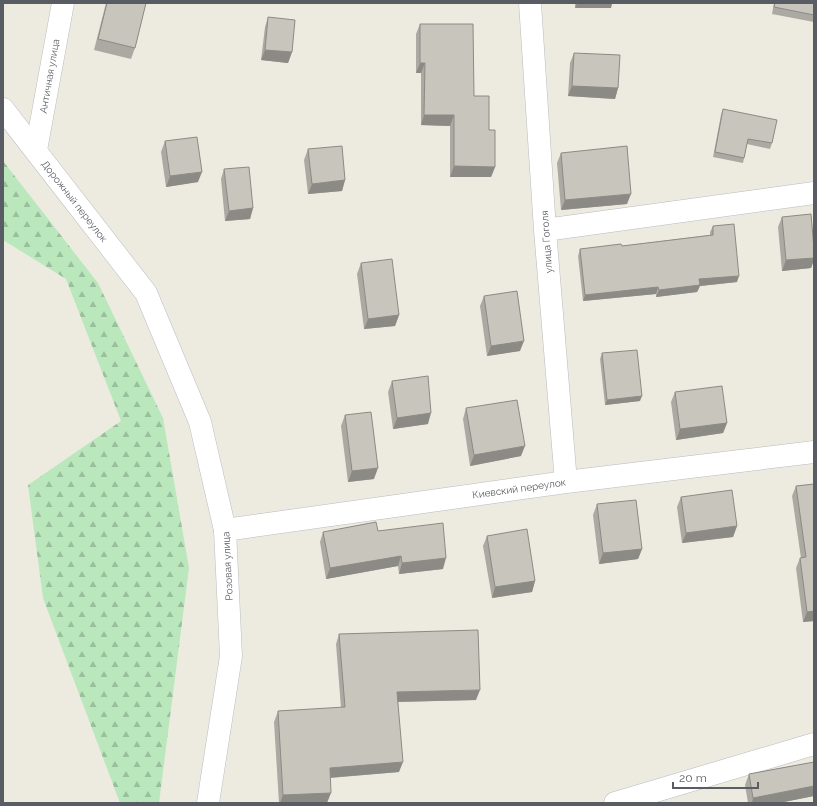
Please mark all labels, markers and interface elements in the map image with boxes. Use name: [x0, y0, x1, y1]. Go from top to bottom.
street label: Античная улица: [38, 38, 61, 114]
street label: Дорожный переулок: [39, 158, 110, 244]
street label: улица Гоголя: [539, 210, 554, 274]
street label: Киевский переулок: [472, 476, 567, 501]
street label: Розовая улица: [220, 531, 235, 601]
scale bar: [673, 764, 758, 790]
text: 20 m: [679, 771, 707, 785]

